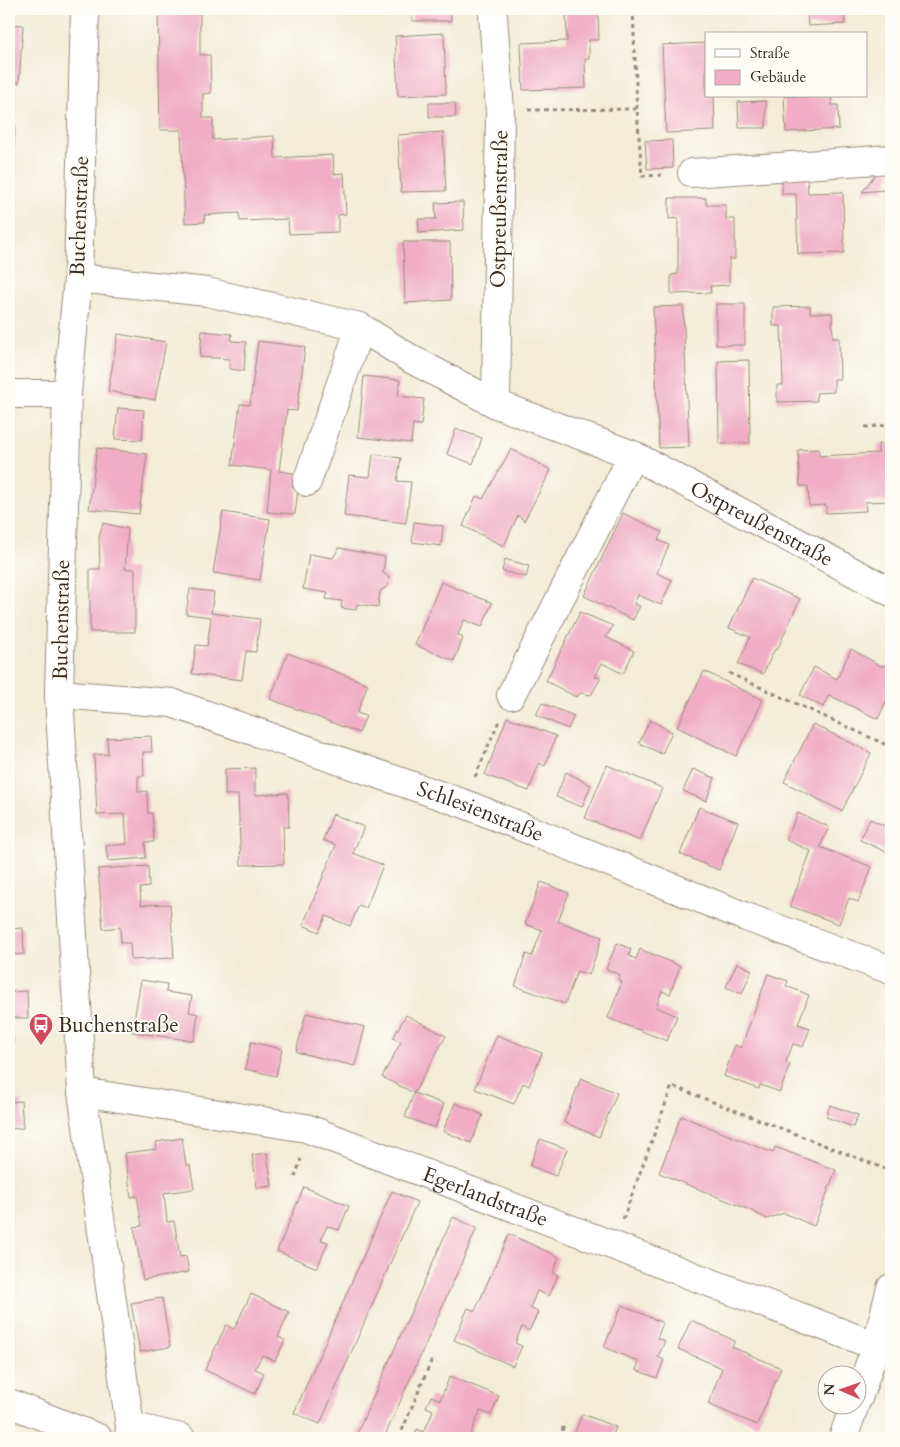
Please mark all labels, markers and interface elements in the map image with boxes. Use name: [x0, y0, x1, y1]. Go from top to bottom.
legend: [705, 32, 868, 98]
text: Straße: [750, 43, 790, 63]
text: Gebäude: [750, 67, 807, 87]
street label: Ostpreußenstraße: [484, 130, 515, 288]
street label: Buchenstraße: [63, 155, 96, 277]
street label: Ostpreußenstraße: [685, 474, 838, 574]
street label: Buchenstraße: [46, 559, 77, 681]
street label: Schlesienstraße: [413, 774, 548, 849]
place label: Buchenstraße: [58, 1011, 179, 1040]
bus stop icon: Buchenstraße: [28, 1012, 54, 1046]
street label: Egerlandstraße: [418, 1160, 552, 1234]
north arrow: [818, 1364, 868, 1414]
text: N: [820, 1383, 839, 1396]

